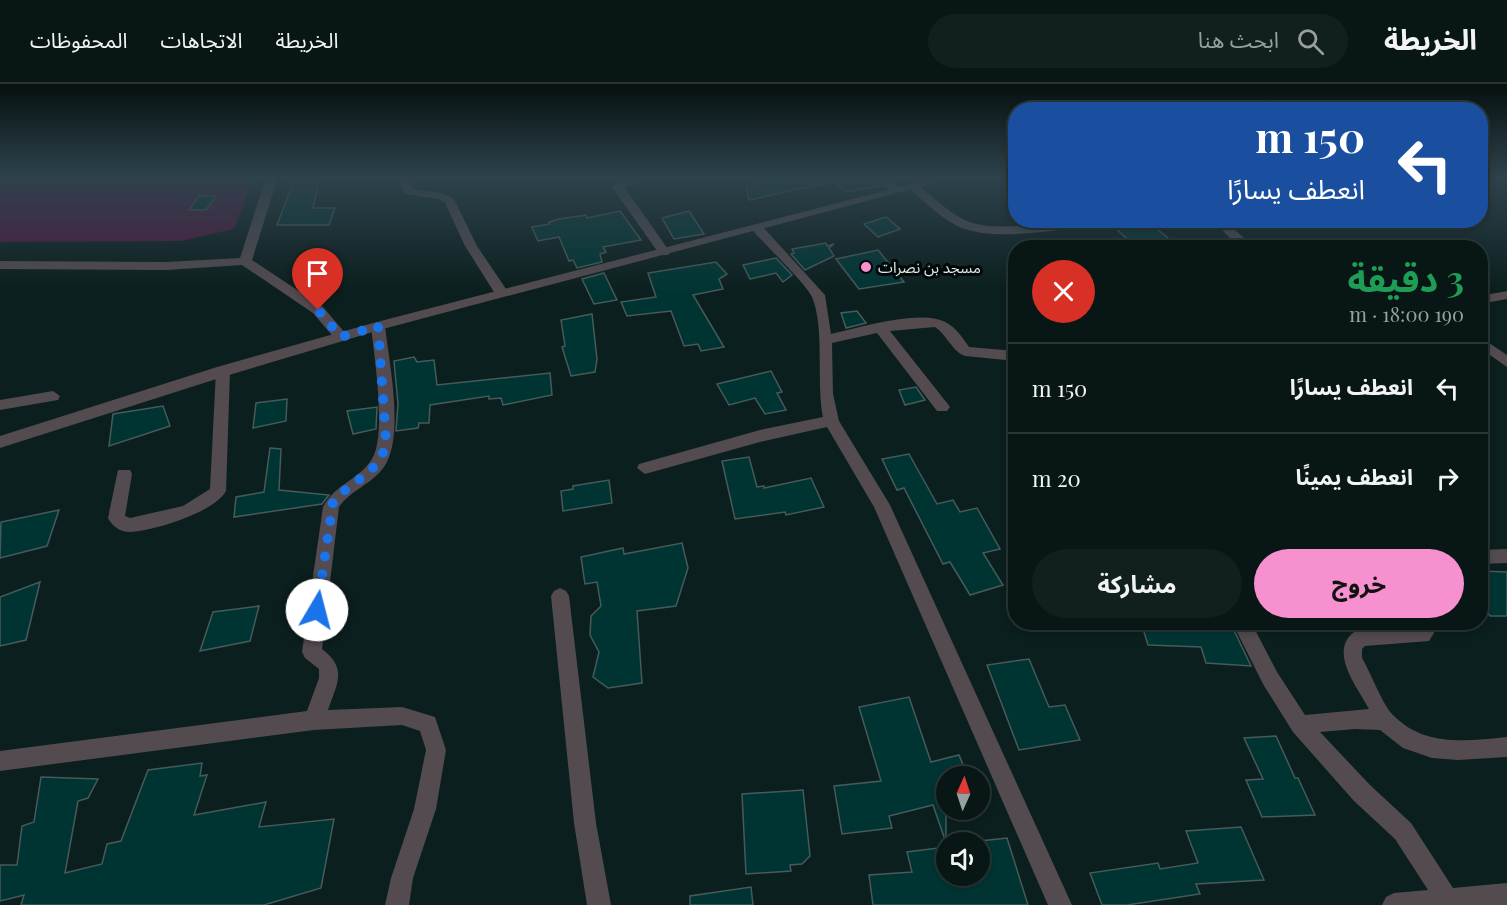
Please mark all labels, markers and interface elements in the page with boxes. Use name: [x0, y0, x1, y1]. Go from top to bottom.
search box: [928, 14, 1348, 68]
text: الخريطة: [1384, 20, 1477, 57]
text: ابحث هنا: [1198, 24, 1279, 54]
text: المحفوظات: [30, 25, 127, 53]
text: الاتجاهات: [160, 25, 242, 53]
text: الخريطة: [275, 25, 338, 53]
icon: search: [1294, 25, 1327, 58]
text: 150 m: [1255, 108, 1365, 164]
icon: left: [1386, 126, 1464, 204]
text: انعطف يسارًا: [1227, 170, 1365, 206]
pin: [292, 248, 343, 310]
text: 3 دقيقة: [1347, 253, 1464, 301]
icon: arrive: [301, 257, 334, 290]
place label: مسجد بن نصرات: [878, 257, 981, 277]
marker: مسجد بن نصرات: [859, 260, 873, 274]
button: close: [1032, 260, 1095, 323]
text: 190 m · 18:00: [1349, 300, 1464, 327]
text: انعطف يسارًا: [1290, 371, 1413, 401]
icon: left: [1431, 372, 1464, 405]
text: 150 m: [1032, 373, 1087, 403]
text: انعطف يمينًا: [1295, 461, 1413, 491]
icon: right: [1431, 462, 1464, 495]
text: 20 m: [1032, 463, 1081, 493]
button: مشاركة: [1032, 549, 1242, 618]
button: خروج: [1254, 549, 1464, 618]
position arrow: [285, 578, 349, 642]
north arrow: [936, 766, 990, 820]
map controls: [936, 766, 990, 886]
button: sound: [936, 832, 990, 886]

